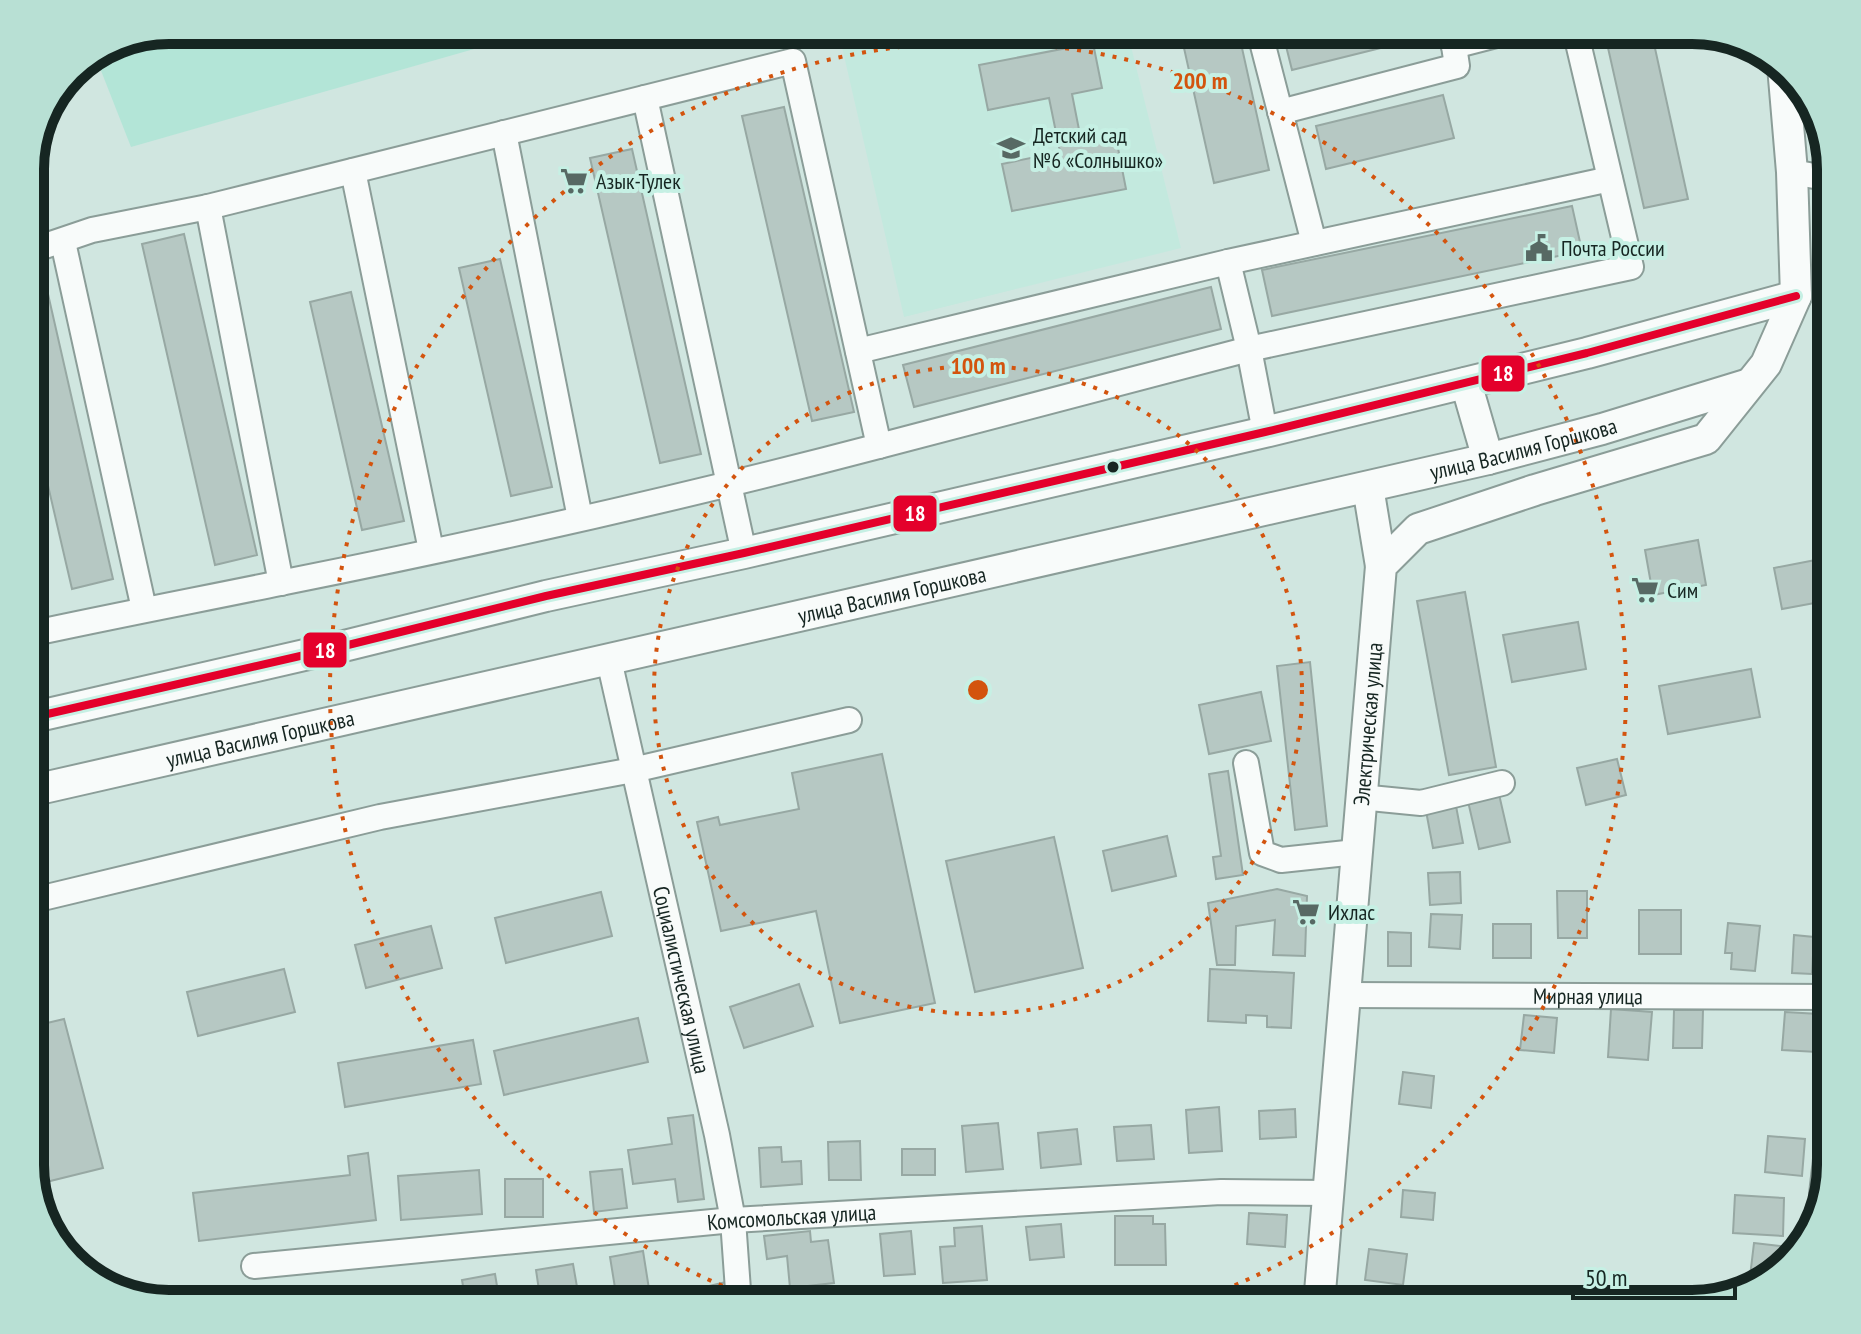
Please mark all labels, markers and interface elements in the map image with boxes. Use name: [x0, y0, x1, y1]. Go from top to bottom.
text: 200 m: [1172, 65, 1228, 96]
place label: Детский сад №6 «Солнышко»: [1033, 121, 1163, 174]
school or university icon: Детский сад №6 «Солнышко»: [996, 133, 1026, 163]
supermarket icon: Азык-Тулек: [559, 166, 589, 196]
place label: Азык-Тулек: [596, 167, 681, 195]
public building icon: Почта России: [1524, 233, 1554, 263]
place label: Почта России: [1561, 234, 1665, 262]
text: 100 m: [950, 350, 1006, 381]
line badge: 18: [1480, 354, 1526, 393]
text: 18: [1492, 359, 1514, 387]
street label: улица Василия Горшкова: [1427, 411, 1620, 486]
unlabelled marker: [1105, 459, 1121, 475]
line badge: 18: [892, 494, 938, 533]
text: 18: [904, 499, 926, 527]
street label: улица Василия Горшкова: [795, 560, 989, 630]
supermarket icon: Сим: [1630, 575, 1660, 605]
place label: Сим: [1667, 576, 1698, 604]
line badge: 18: [302, 631, 348, 669]
text: 18: [314, 636, 336, 664]
street label: Электрическая улица: [1347, 641, 1389, 807]
centre of rings: [964, 676, 992, 704]
street label: улица Василия Горшкова: [163, 704, 357, 774]
street label: Социалистическая улица: [647, 883, 717, 1076]
supermarket icon: Ихлас: [1291, 897, 1321, 927]
place label: Ихлас: [1328, 898, 1375, 926]
street label: Мирная улица: [1533, 982, 1643, 1010]
street label: Комсомольская улица: [706, 1198, 877, 1236]
scale bar: [1573, 1250, 1735, 1300]
text: 50 m: [1585, 1262, 1627, 1293]

